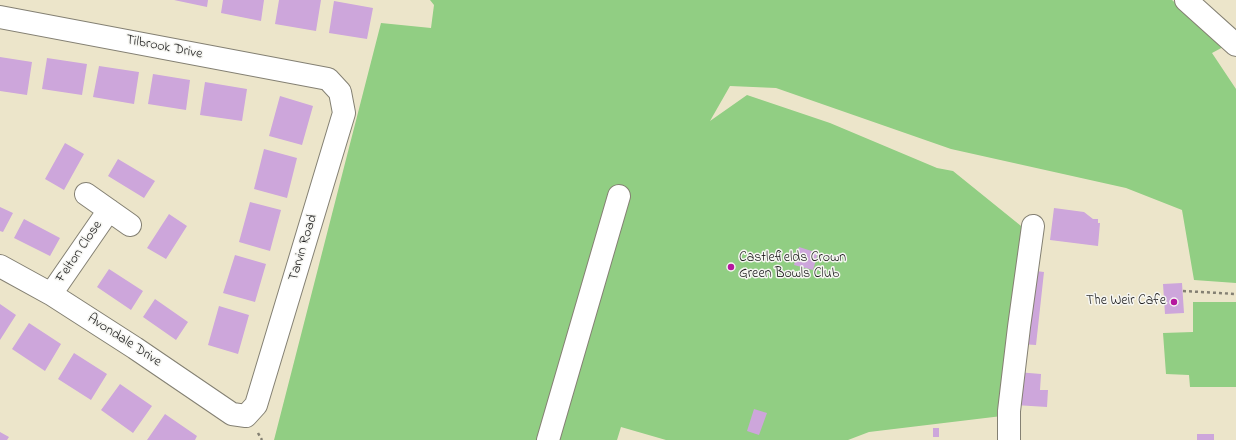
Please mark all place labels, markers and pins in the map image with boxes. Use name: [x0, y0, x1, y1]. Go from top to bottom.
place label: Castlefields Crown Green Bowls Club: [739, 251, 846, 284]
marker: Castlefields Crown Green Bowls Club: [726, 262, 736, 272]
place label: The Weir Cafe: [1086, 294, 1166, 310]
marker: The Weir Cafe: [1169, 297, 1179, 307]

